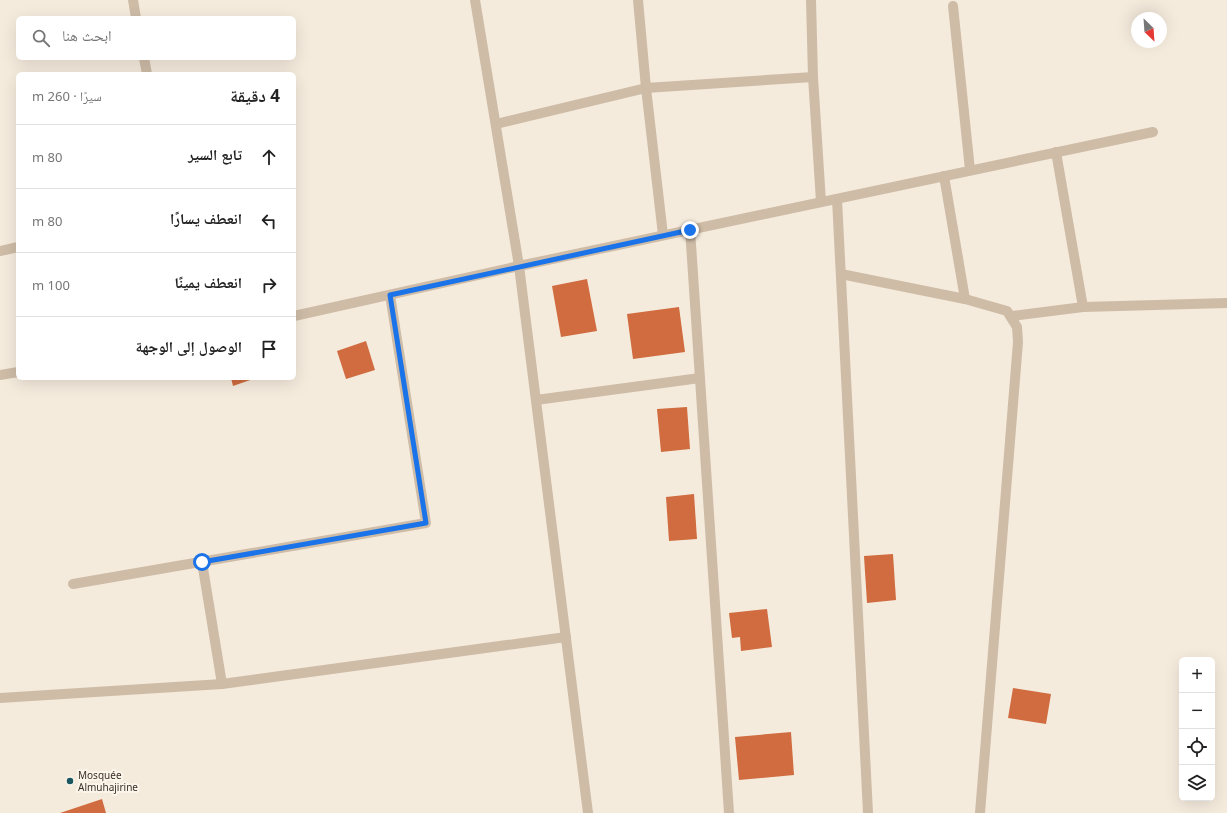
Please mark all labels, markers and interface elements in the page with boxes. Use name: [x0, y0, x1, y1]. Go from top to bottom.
north arrow: [1131, 12, 1167, 48]
search box: [16, 16, 296, 60]
text: ابحث هنا: [62, 25, 112, 45]
icon: search: [30, 27, 52, 49]
text: 4 دقيقة: [230, 84, 280, 107]
text: سيرًا · 260 m: [32, 87, 102, 105]
text: تابع السير: [188, 144, 242, 164]
icon: ahead: [258, 146, 280, 168]
text: 80 m: [32, 148, 62, 166]
text: انعطف يسارًا: [170, 208, 242, 228]
icon: left: [258, 210, 280, 232]
text: 80 m: [32, 212, 62, 230]
route end: [681, 221, 699, 239]
text: انعطف يمينًا: [174, 272, 242, 292]
icon: right: [258, 274, 280, 296]
text: 100 m: [32, 276, 70, 294]
text: الوصول إلى الوجهة: [136, 336, 242, 356]
icon: arrive: [258, 338, 280, 360]
route start: [193, 553, 211, 571]
map controls: [1179, 657, 1215, 801]
button: +: [1179, 657, 1215, 693]
button: −: [1179, 693, 1215, 729]
button: locate: [1179, 729, 1215, 765]
button: layers: [1179, 765, 1215, 801]
place label: Mosquée Almuhajirine: [78, 768, 138, 794]
marker: Mosquée Almuhajirine: [65, 776, 75, 786]

